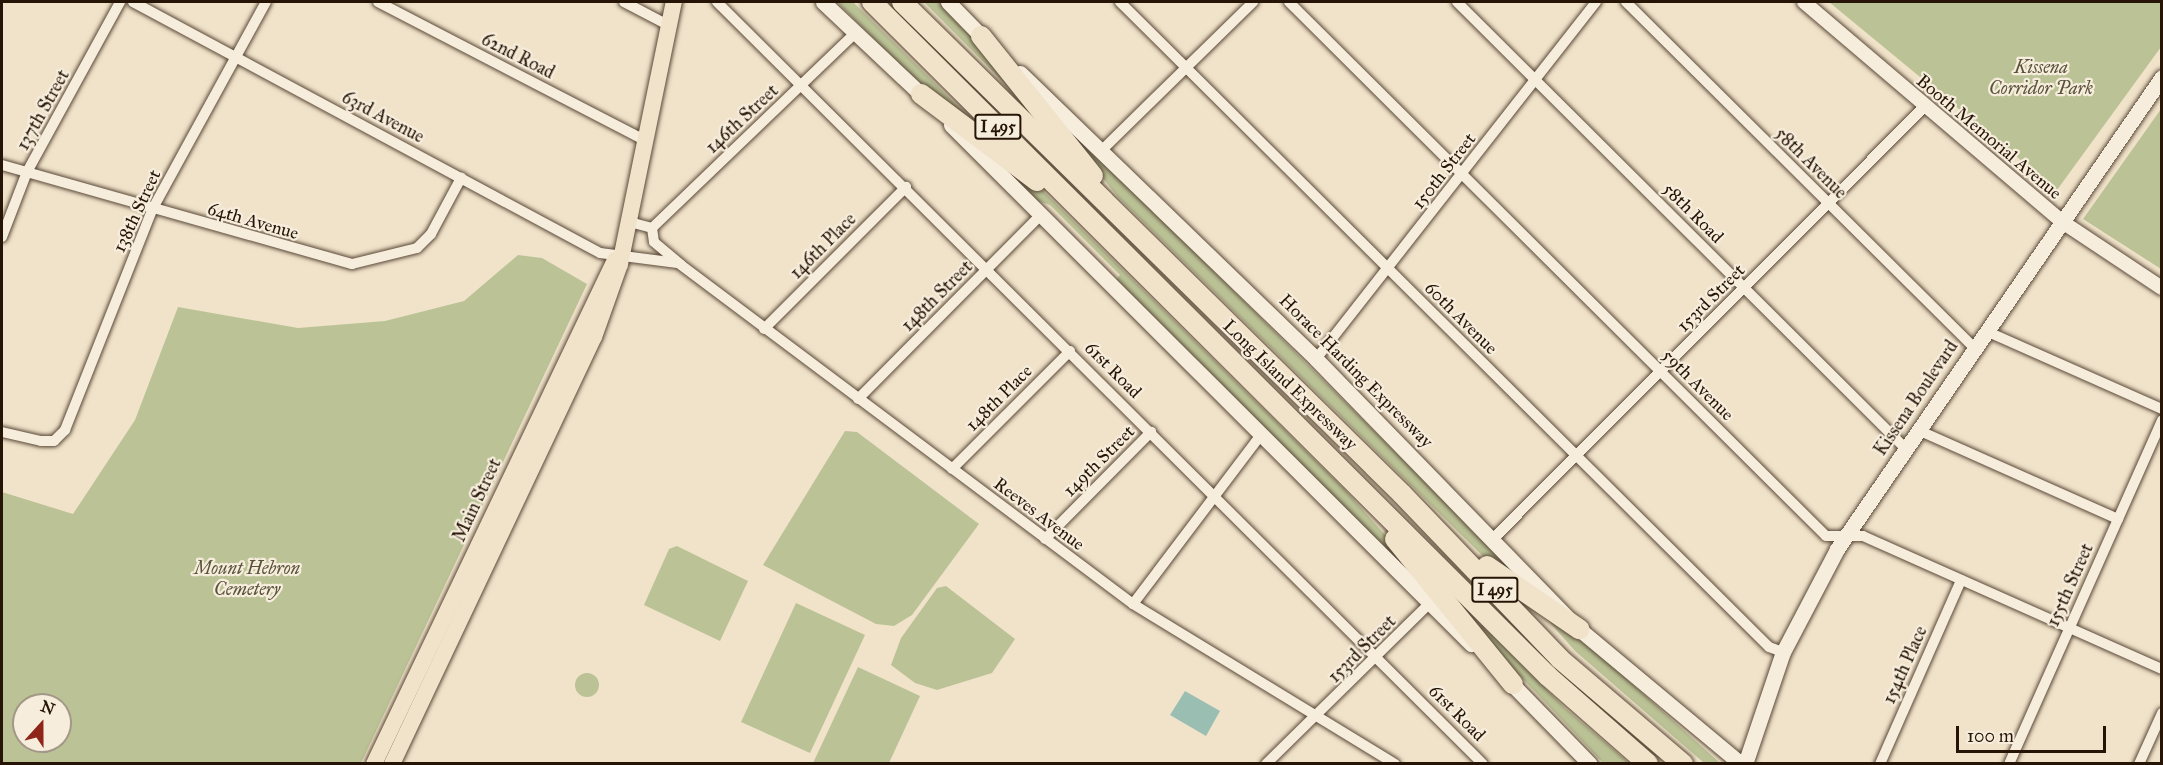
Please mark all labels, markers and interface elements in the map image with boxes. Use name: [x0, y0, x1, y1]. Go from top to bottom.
street label: 62nd Road: [478, 28, 558, 84]
park label: Kissena Corridor Park: [1989, 57, 2093, 100]
street label: 137th Street: [12, 66, 74, 154]
street label: Booth Memorial Avenue: [1912, 70, 2066, 204]
street label: 146th Street: [701, 80, 783, 158]
street label: 63rd Avenue: [338, 86, 428, 148]
road number: I 495: [974, 114, 1022, 140]
street label: 58th Avenue: [1771, 123, 1851, 203]
street label: 150th Street: [1408, 129, 1480, 213]
street label: 138th Street: [108, 166, 166, 256]
street label: 58th Road: [1658, 178, 1728, 248]
street label: 64th Avenue: [205, 198, 301, 244]
street label: 146th Place: [785, 208, 861, 284]
street label: 148th Street: [897, 256, 977, 336]
street label: 153rd Street: [1673, 260, 1749, 336]
street label: 60th Avenue: [1420, 277, 1502, 359]
street label: Horace Harding Expressway: [1275, 290, 1437, 452]
street label: Long Island Expressway: [1218, 315, 1362, 455]
street label: Kissena Boulevard: [1869, 336, 1963, 460]
street label: 61st Road: [1080, 337, 1146, 403]
street label: 59th Avenue: [1658, 345, 1738, 425]
street label: 148th Place: [961, 360, 1037, 436]
street label: 149th Street: [1059, 421, 1139, 501]
street label: Main Street: [448, 455, 506, 545]
street label: Reeves Avenue: [989, 473, 1089, 555]
street label: 155th Street: [2042, 540, 2098, 630]
park label: Mount Hebron Cemetery: [194, 558, 300, 600]
road number: I 495: [1471, 577, 1519, 603]
street label: 153rd Street: [1324, 611, 1400, 687]
street label: 154th Place: [1878, 623, 1932, 707]
street label: 61st Road: [1424, 680, 1490, 746]
north arrow: [12, 693, 72, 753]
text: N: [38, 696, 58, 719]
scale bar: [1959, 714, 2109, 752]
text: 100 m: [1967, 725, 2014, 747]

